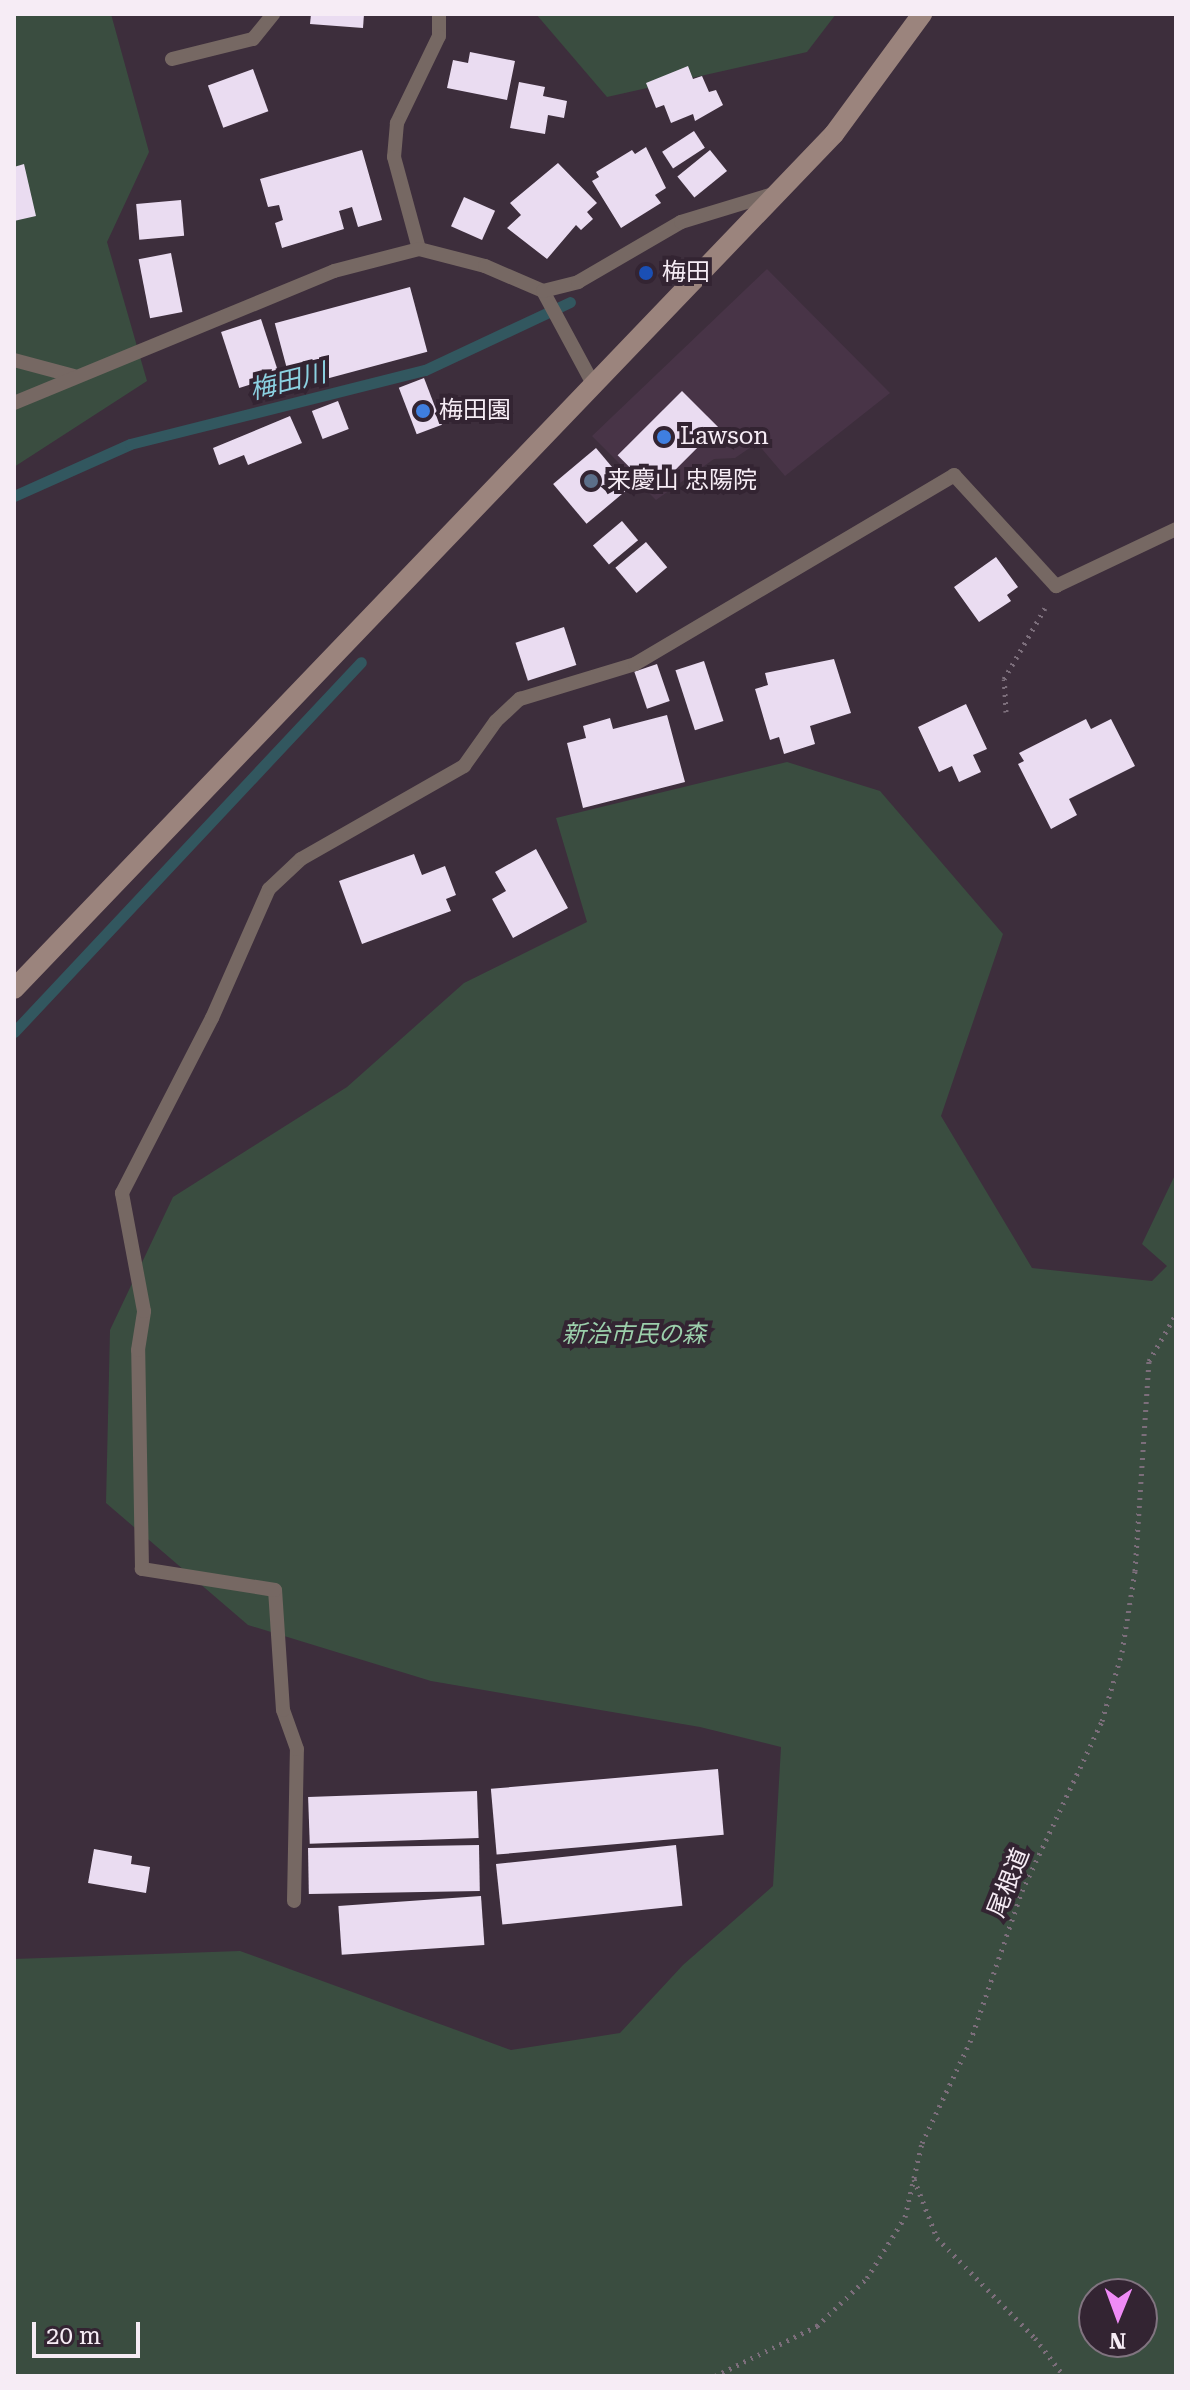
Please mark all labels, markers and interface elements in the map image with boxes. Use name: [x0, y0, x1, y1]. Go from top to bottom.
place label: 梅田: [662, 259, 710, 287]
marker: 梅田: [637, 264, 655, 282]
water label: 梅田川: [246, 357, 330, 407]
place label: 梅田園: [439, 397, 511, 425]
marker: 梅田園: [414, 402, 432, 420]
place label: Lawson: [680, 423, 769, 451]
marker: Lawson: [655, 428, 673, 446]
place label: 来慶山 忠陽院: [607, 467, 757, 495]
marker: 来慶山 忠陽院: [582, 472, 600, 490]
park label: 新治市民の森: [562, 1321, 706, 1349]
street label: 尾根道: [982, 1844, 1036, 1922]
north arrow: [1078, 2278, 1158, 2358]
scale bar: [36, 2306, 144, 2356]
text: 20 m: [46, 2322, 101, 2350]
text: N: [1109, 2328, 1126, 2353]

